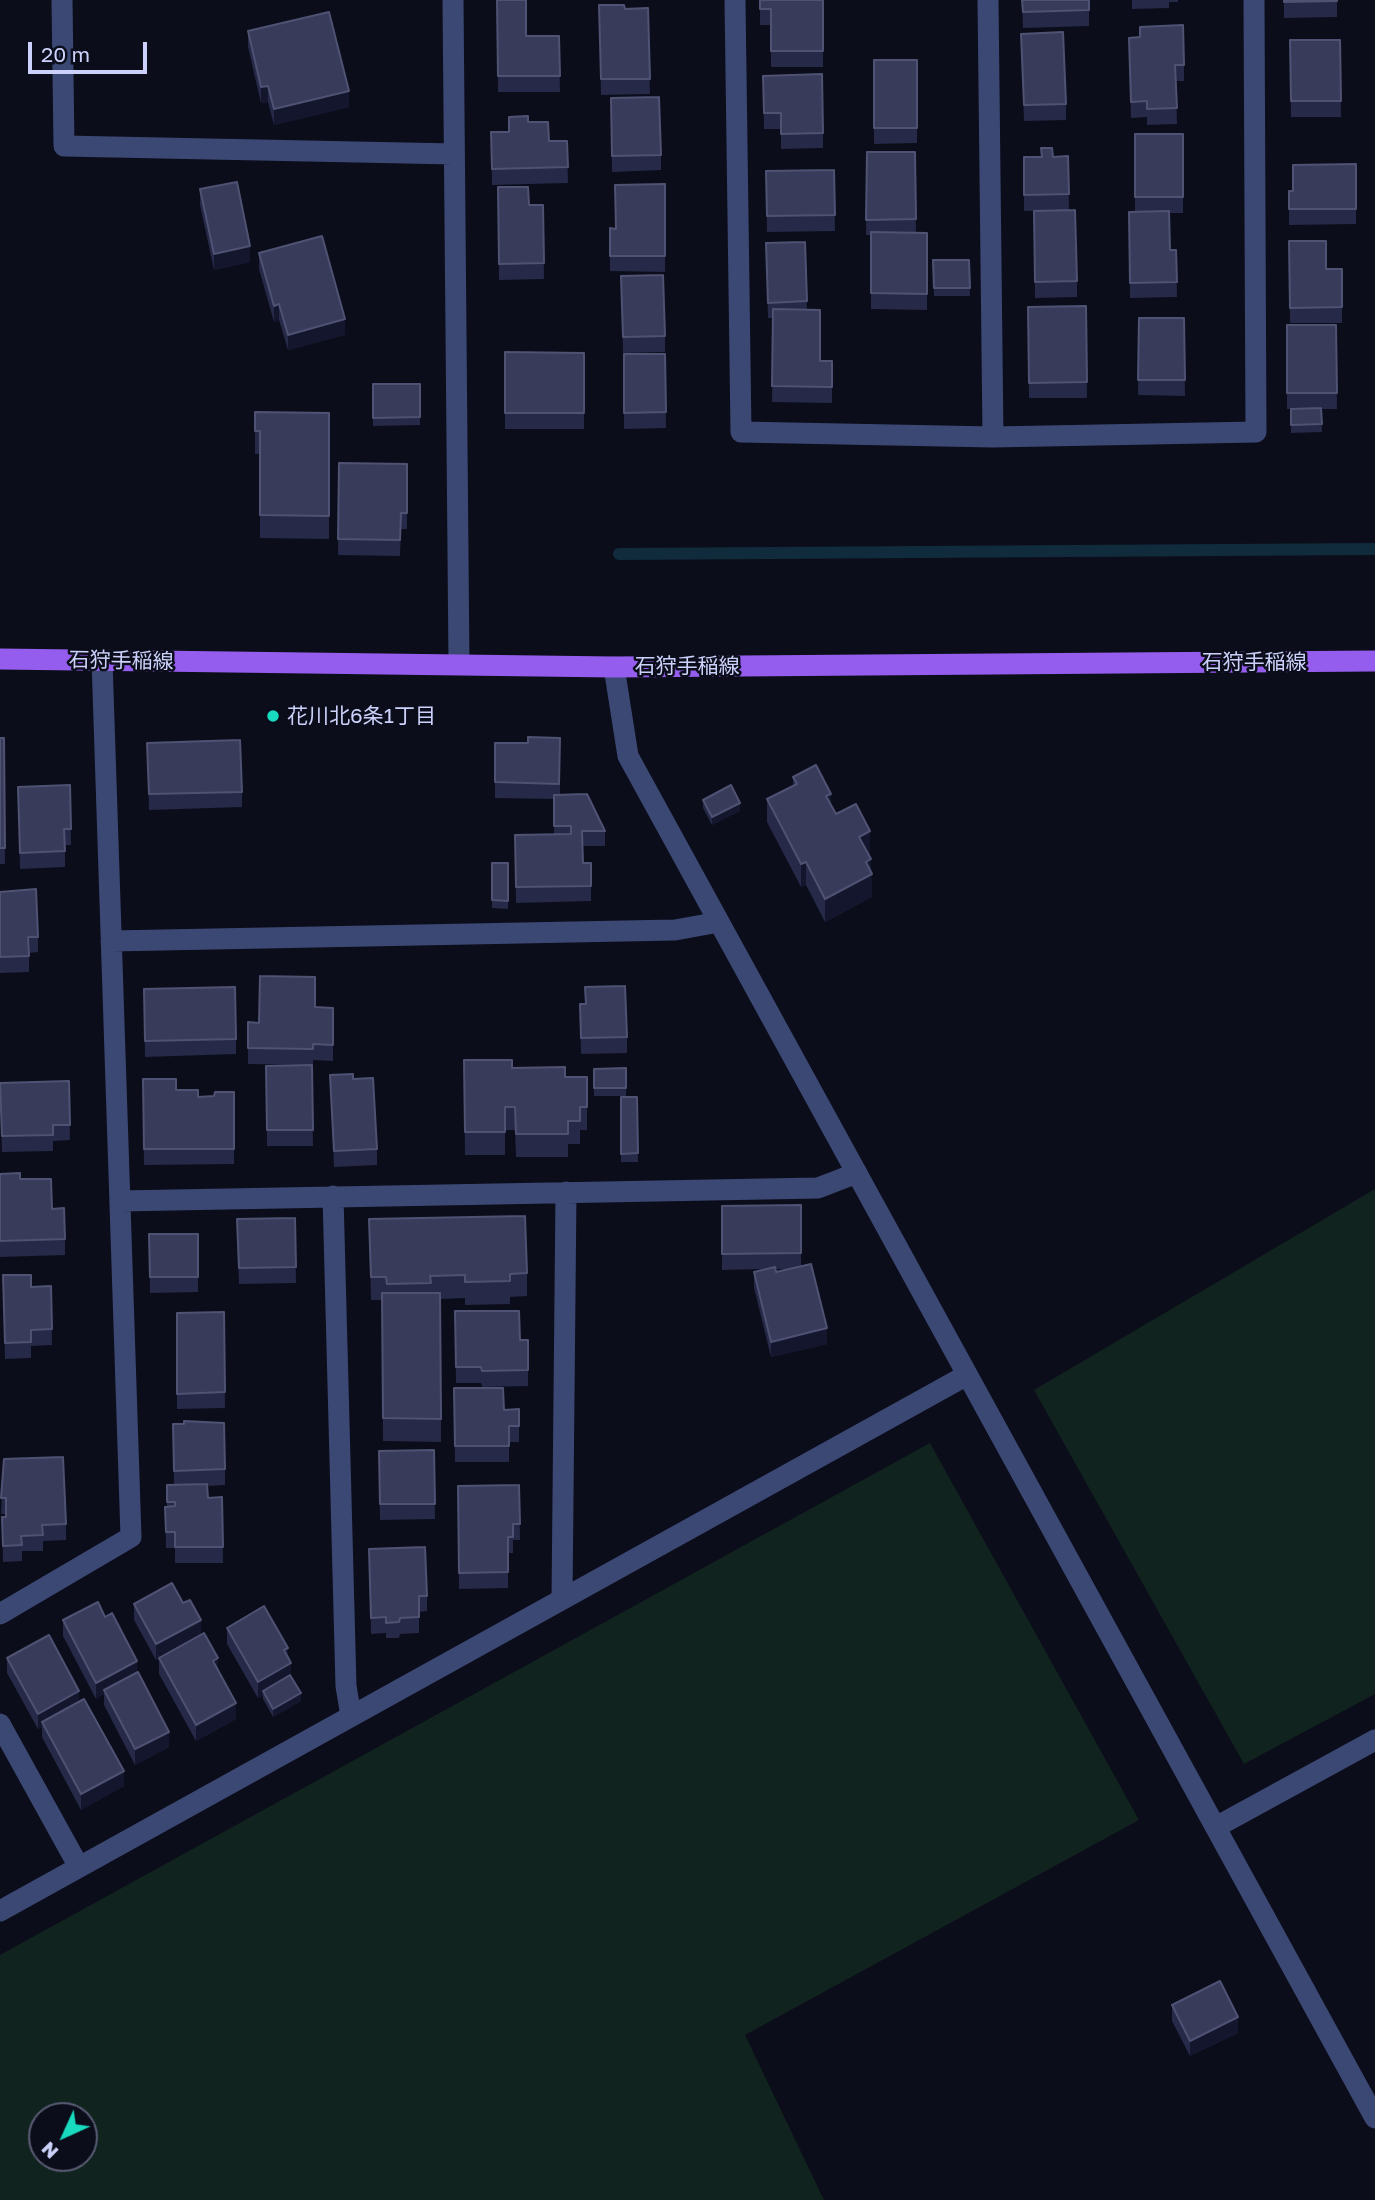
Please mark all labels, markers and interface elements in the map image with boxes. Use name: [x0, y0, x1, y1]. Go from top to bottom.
scale bar: [32, 28, 150, 72]
text: 20 m: [41, 41, 90, 67]
street label: 石狩手稲線: [68, 647, 174, 675]
street label: 石狩手稲線: [1202, 649, 1306, 675]
street label: 石狩手稲線: [635, 653, 739, 679]
place label: 花川北6条1丁目: [287, 703, 436, 729]
marker: 花川北6条1丁目: [265, 708, 281, 724]
north arrow: [28, 2102, 98, 2172]
text: N: [36, 2138, 62, 2164]

